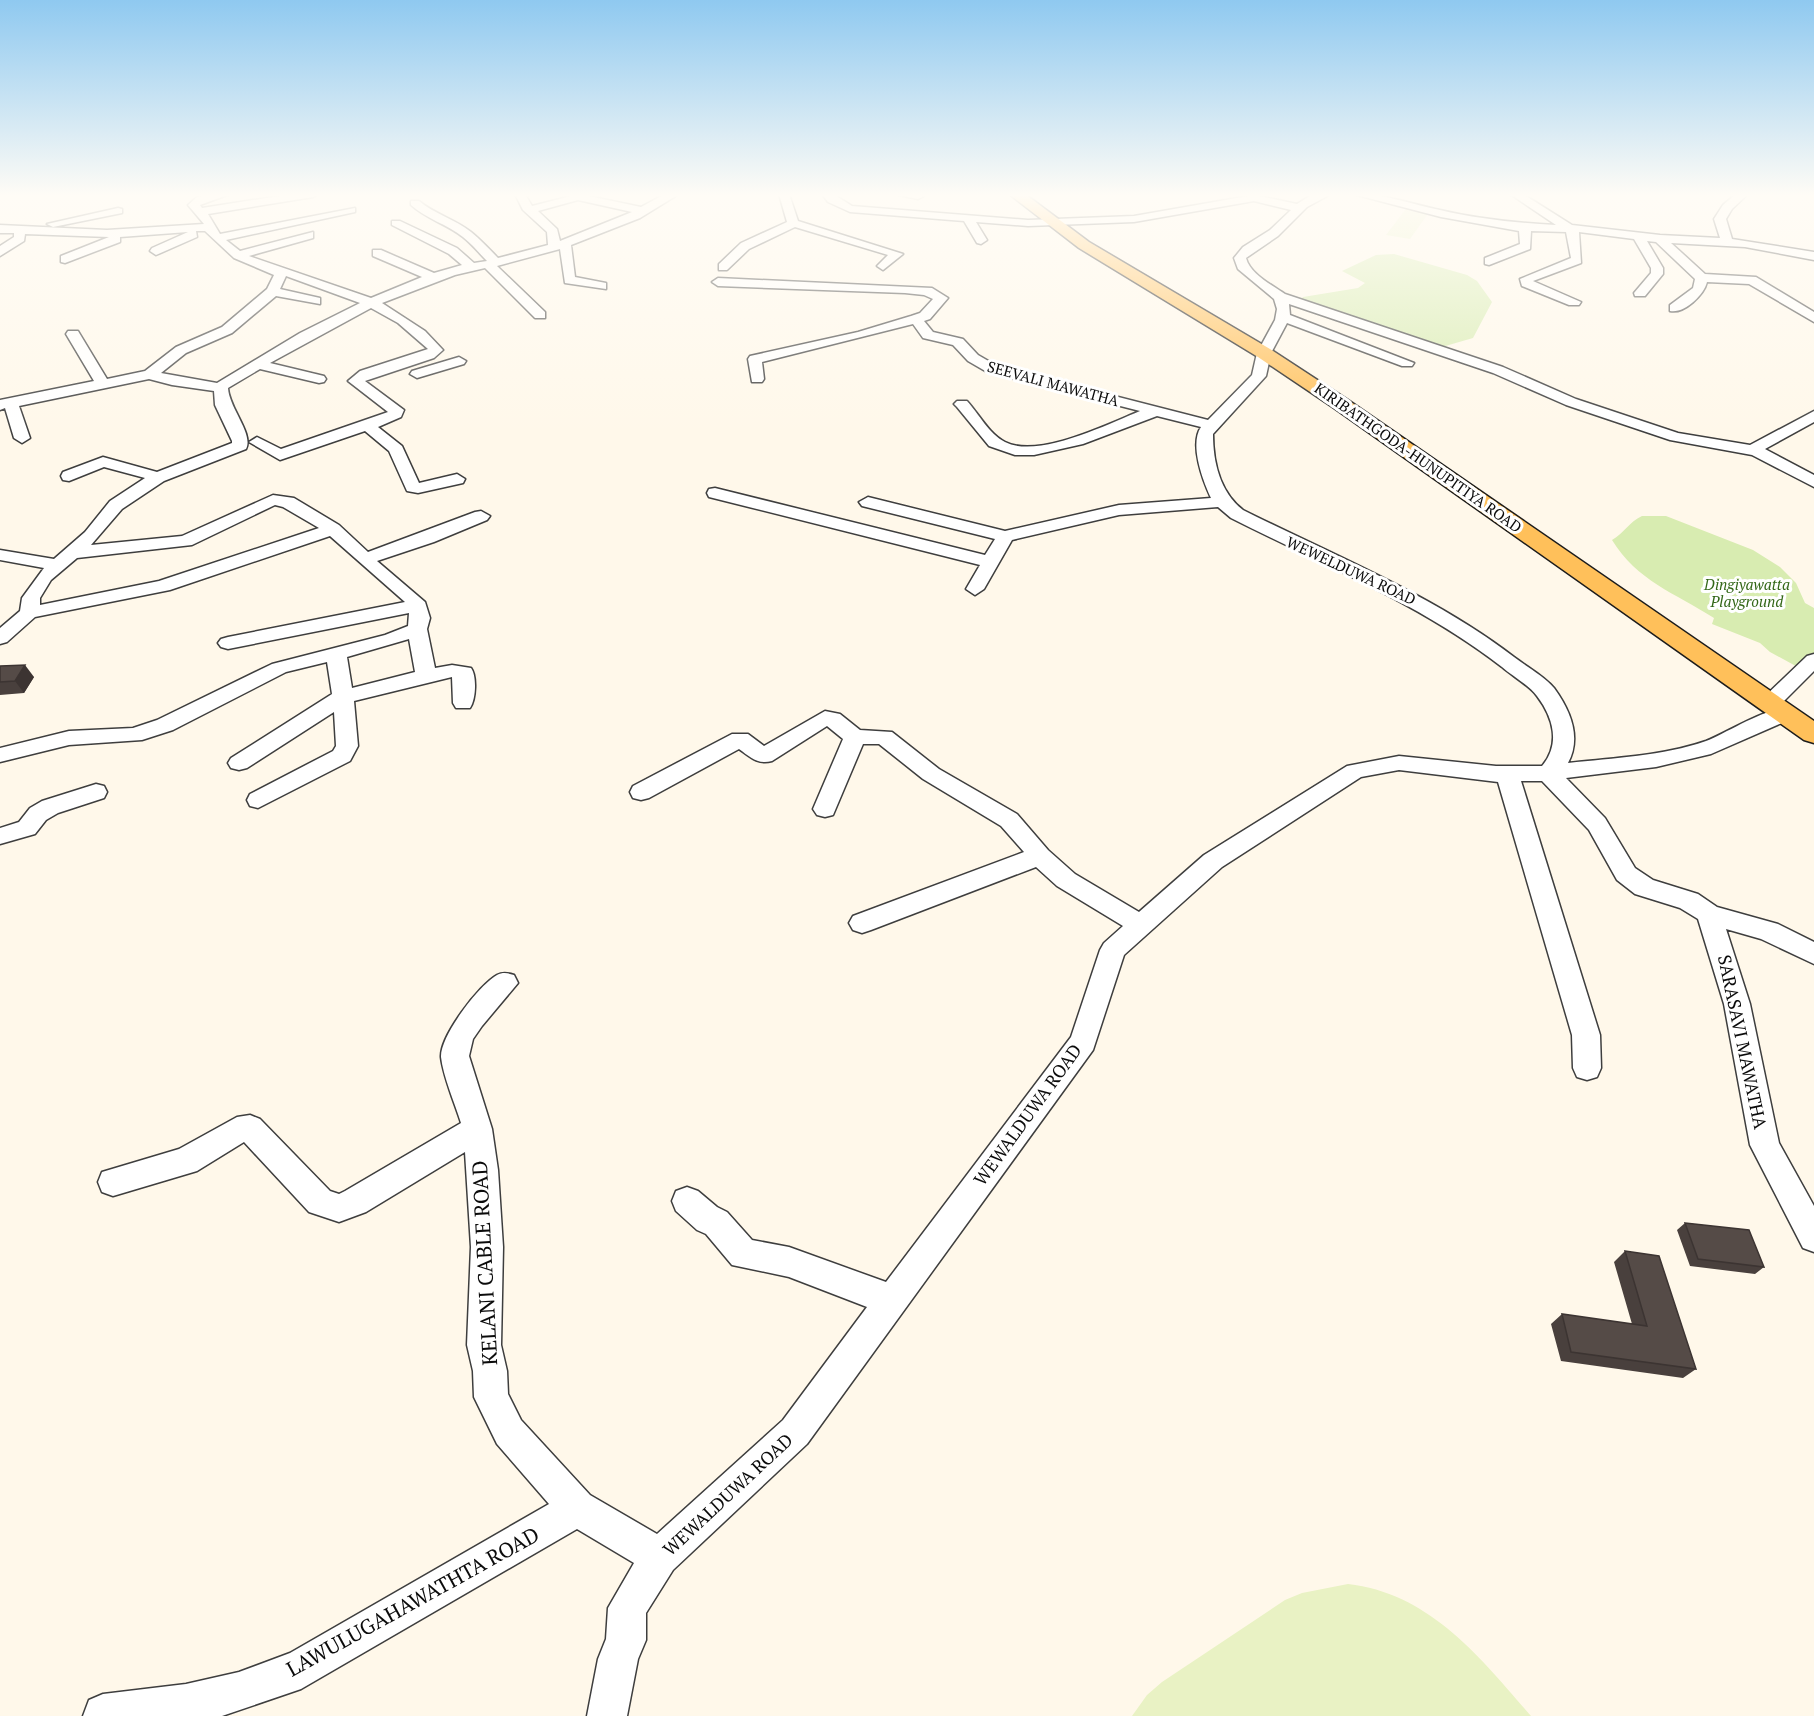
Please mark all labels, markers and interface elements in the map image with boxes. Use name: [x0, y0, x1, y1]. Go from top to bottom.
street label: SEEVALI MAWATHA: [985, 356, 1122, 410]
street label: KIRIBATHGODA-HUNUPITIYA ROAD: [1311, 378, 1526, 537]
street label: WEWELDUWA ROAD: [1283, 531, 1420, 609]
park label: Dingiyawatta Playground: [1703, 574, 1790, 611]
street label: SARASAVI MAWATHA: [1713, 952, 1773, 1132]
street label: WEWALDUWA ROAD: [968, 1039, 1087, 1190]
street label: KELANI CABLE ROAD: [465, 1160, 503, 1366]
street label: WEWALDUWA ROAD: [657, 1428, 797, 1561]
street label: LAWULUGAHAWATHTA ROAD: [281, 1520, 544, 1682]

